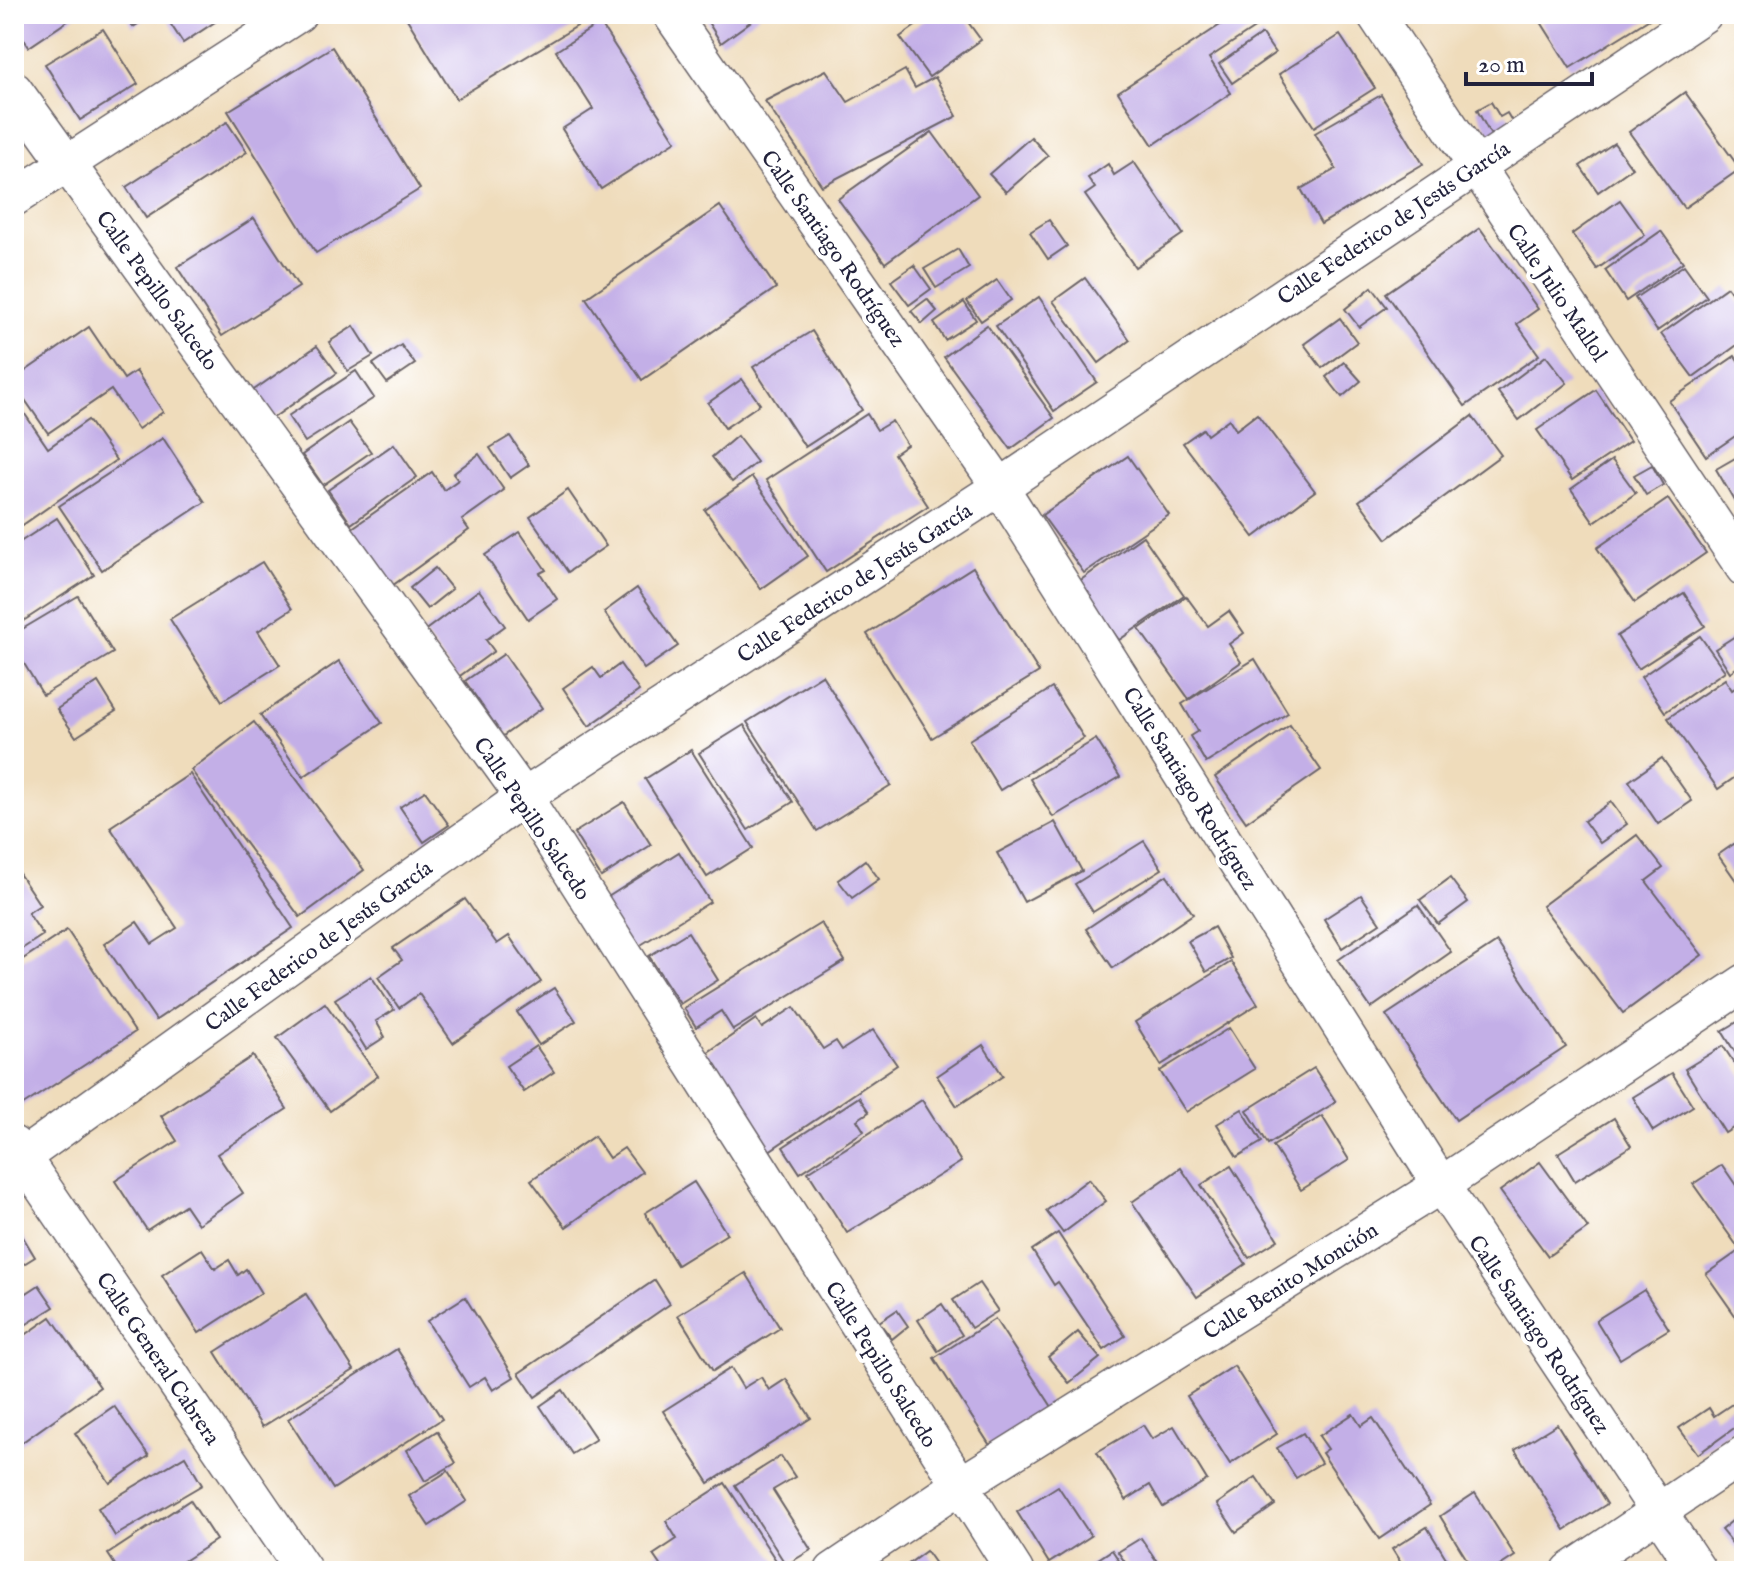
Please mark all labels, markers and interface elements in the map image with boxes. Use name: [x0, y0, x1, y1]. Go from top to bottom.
scale bar: [1466, 36, 1592, 86]
text: 20 m: [1478, 50, 1525, 81]
street label: Calle Federico de Jesús García: [1272, 135, 1516, 312]
street label: Calle Santiago Rodríguez: [754, 145, 911, 353]
street label: Calle Pepillo Salcedo: [89, 206, 224, 377]
street label: Calle Julio Mallol: [1500, 219, 1613, 367]
street label: Calle Federico de Jesús García: [732, 497, 978, 670]
street label: Calle Santiago Rodríguez: [1115, 683, 1263, 896]
street label: Calle Pepillo Salcedo: [466, 732, 596, 906]
street label: Calle Federico de Jesús García: [200, 854, 439, 1039]
street label: Calle Benito Monción: [1198, 1216, 1384, 1347]
street label: Calle Santiago Rodríguez: [1461, 1230, 1615, 1440]
street label: Calle General Cabrera: [89, 1267, 226, 1451]
street label: Calle Pepillo Salcedo: [818, 1277, 943, 1453]

